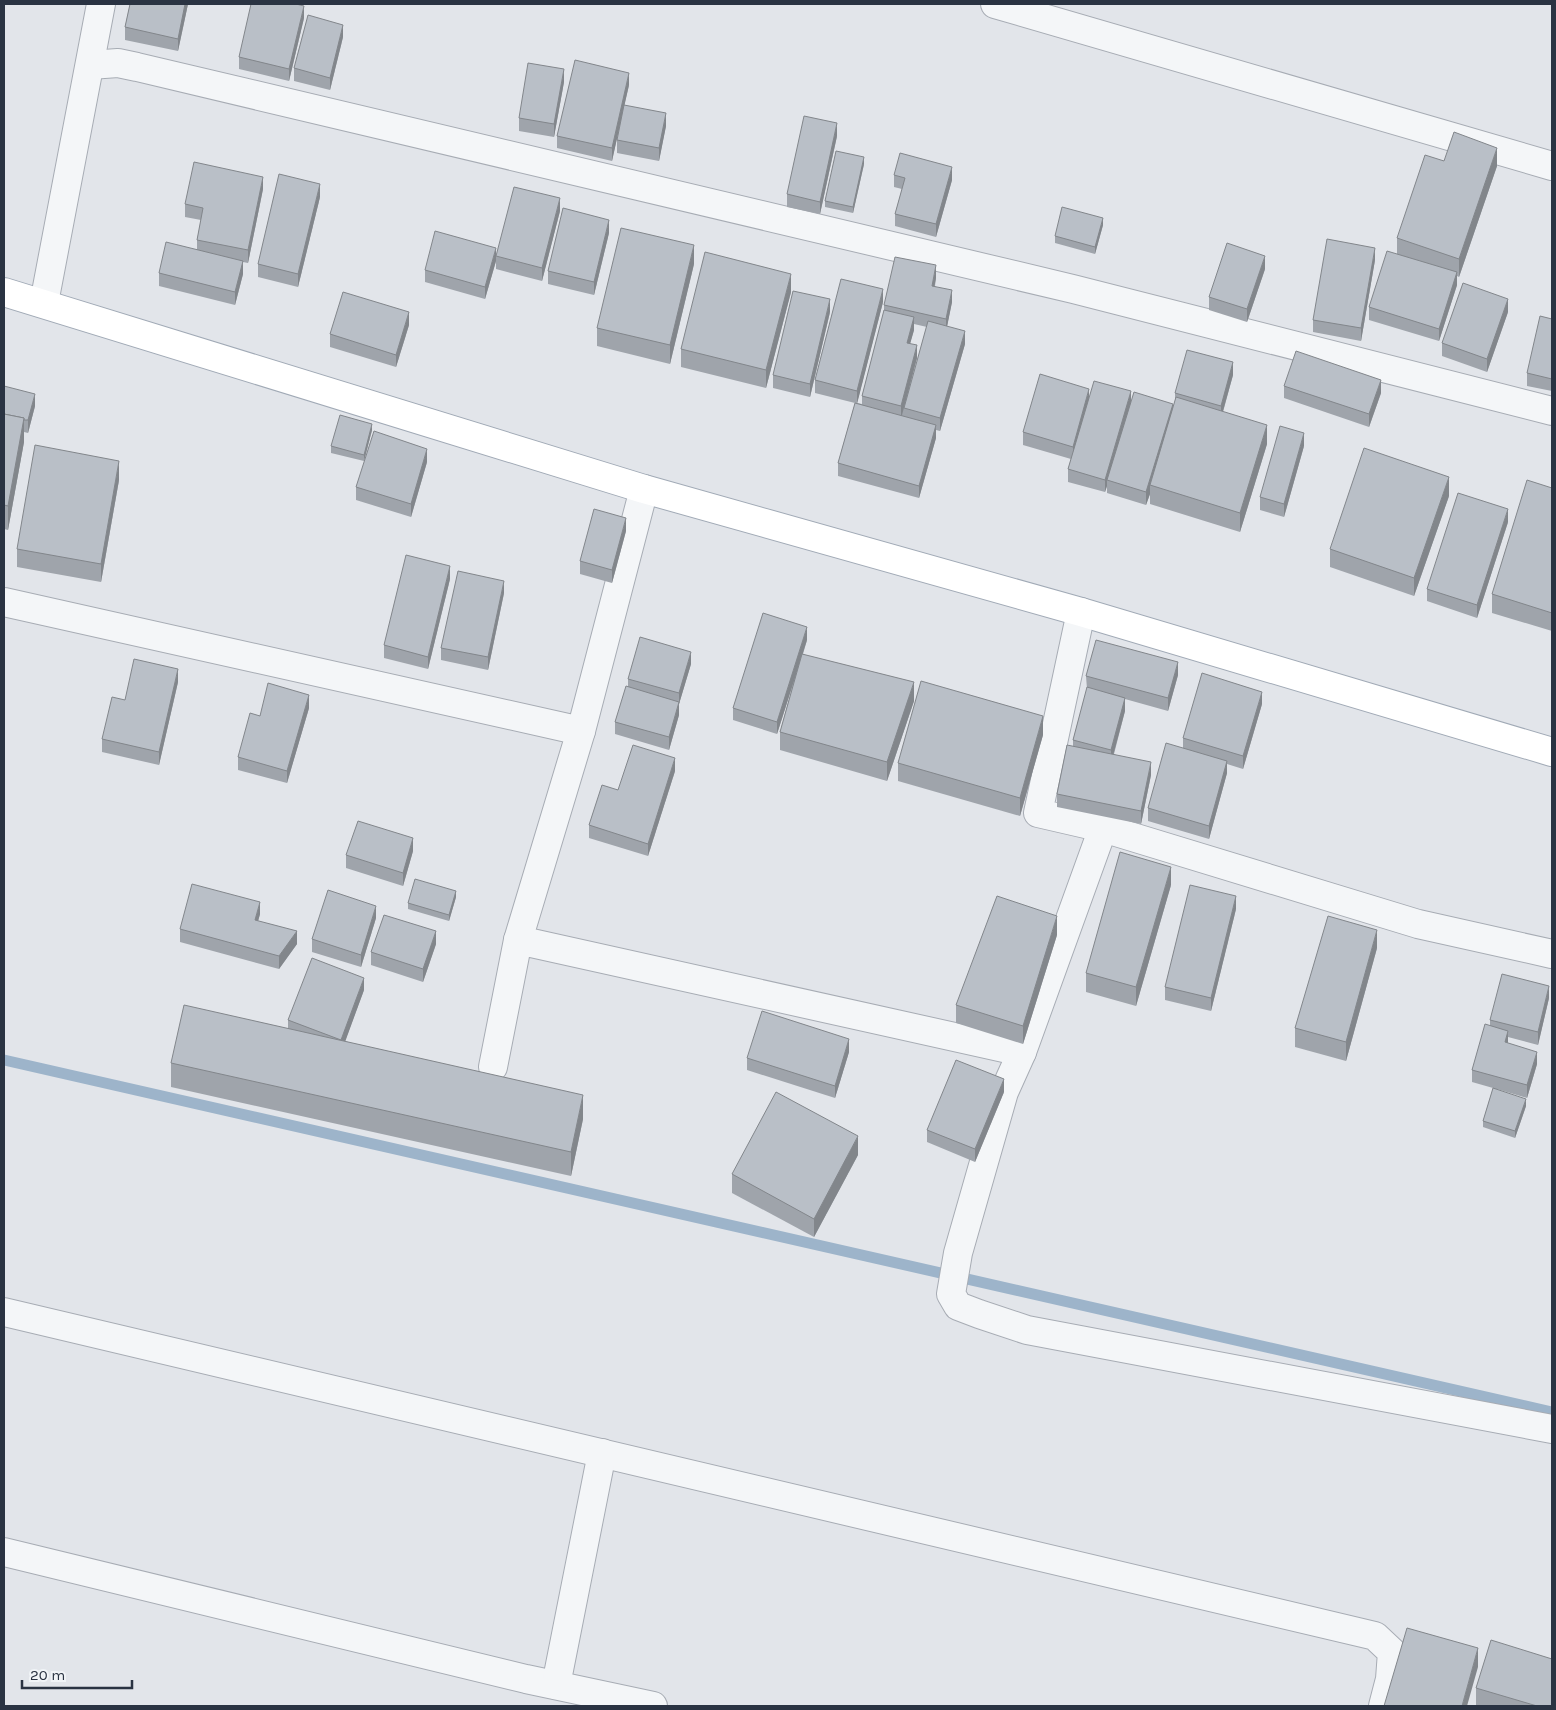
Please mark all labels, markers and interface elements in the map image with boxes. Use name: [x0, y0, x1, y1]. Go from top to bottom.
scale bar: [22, 1658, 132, 1690]
text: 20 m: [30, 1666, 65, 1684]

